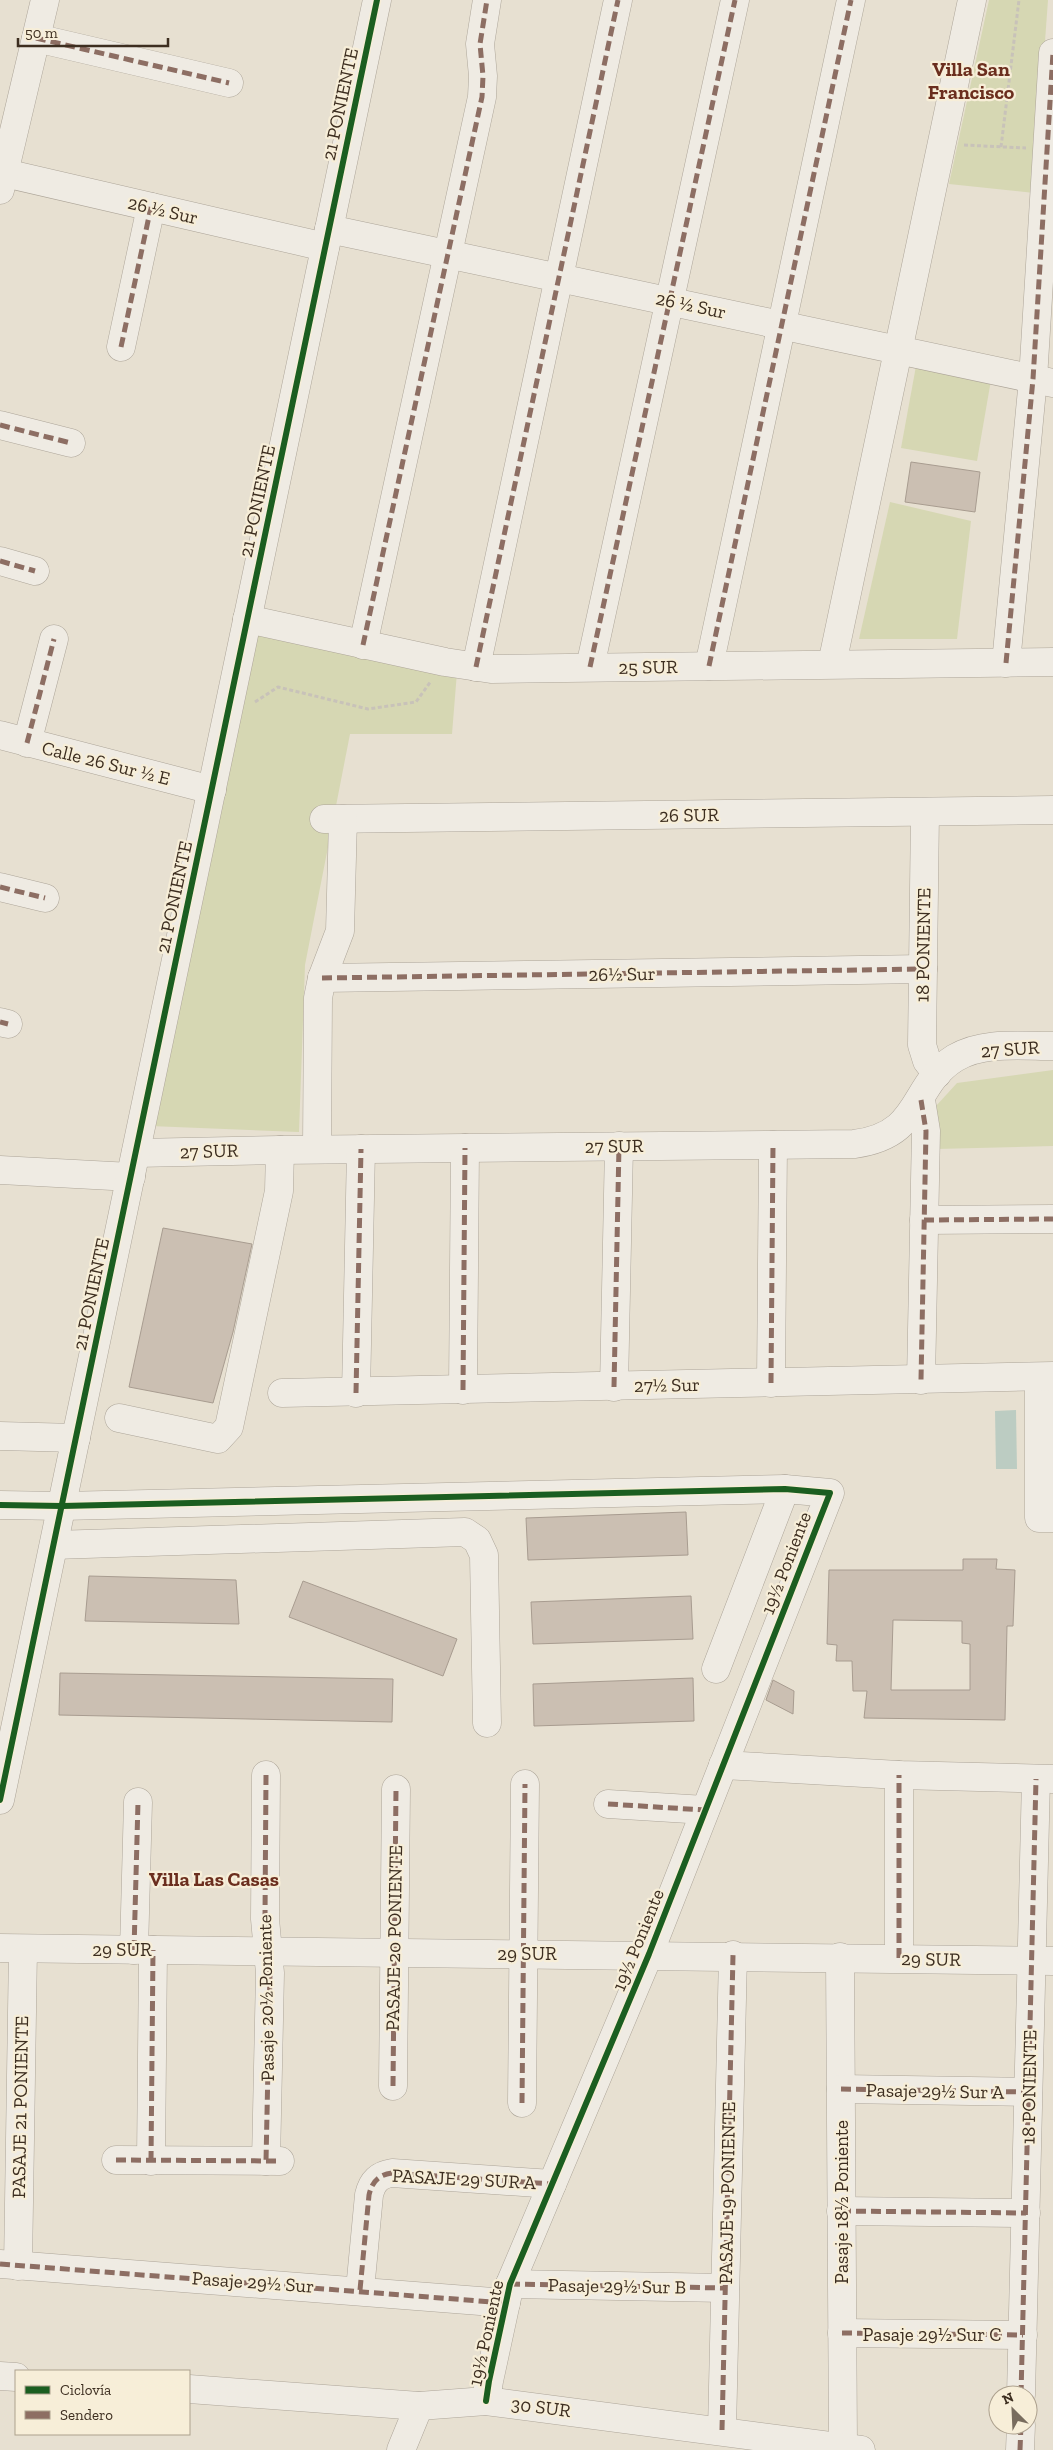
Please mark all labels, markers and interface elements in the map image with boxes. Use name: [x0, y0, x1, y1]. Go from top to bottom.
scale bar: [18, 15, 168, 47]
text: 50 m: [25, 24, 58, 42]
street label: 21 PONIENTE: [317, 46, 363, 162]
district label: Villa San Francisco: [928, 57, 1015, 104]
street label: 26 ½ Sur: [126, 191, 200, 229]
street label: 26 ½ Sur: [654, 286, 728, 324]
street label: 21 PONIENTE: [234, 443, 280, 559]
street label: 25 SUR: [618, 655, 678, 679]
street label: Calle 26 Sur ½ E: [39, 736, 173, 790]
street label: 26 SUR: [659, 803, 719, 827]
street label: 21 PONIENTE: [151, 839, 197, 955]
street label: 18 PONIENTE: [911, 887, 935, 1003]
street label: 26½ Sur: [588, 962, 656, 986]
street label: 27 SUR: [980, 1035, 1040, 1063]
street label: 27 SUR: [585, 1134, 644, 1158]
street label: 27 SUR: [179, 1138, 239, 1164]
street label: 21 PONIENTE: [68, 1236, 114, 1352]
street label: 27½ Sur: [634, 1373, 700, 1397]
street label: 19½ Poniente: [756, 1508, 816, 1618]
street label: PASAJE 20 PONIENTE: [381, 1845, 407, 2031]
district label: Villa Las Casas: [149, 1867, 279, 1891]
street label: 19½ Poniente: [607, 1886, 669, 1994]
street label: Pasaje 20½ Poniente: [253, 1914, 279, 2082]
street label: 29 SUR: [92, 1938, 152, 1961]
street label: 29 SUR: [497, 1942, 557, 1965]
street label: 29 SUR: [901, 1947, 961, 1971]
street label: PASAJE 21 PONIENTE: [7, 2015, 33, 2199]
street label: 18 PONIENTE: [1017, 2029, 1041, 2145]
street label: Pasaje 29½ Sur A: [866, 2078, 1005, 2104]
street label: PASAJE 19 PONIENTE: [714, 2101, 740, 2285]
street label: Pasaje 18½ Poniente: [830, 2120, 853, 2284]
street label: PASAJE 29 SUR A: [391, 2164, 537, 2194]
street label: Pasaje 29½ Sur: [191, 2266, 315, 2298]
street label: Pasaje 29½ Sur B: [548, 2273, 686, 2299]
street label: 19½ Poniente: [464, 2278, 509, 2388]
street label: Pasaje 29½ Sur C: [863, 2323, 1001, 2346]
legend: [15, 2370, 190, 2435]
text: Ciclovía: [60, 2381, 111, 2399]
north arrow: [988, 2385, 1038, 2435]
text: N: [1000, 2389, 1017, 2409]
street label: 30 SUR: [510, 2392, 572, 2422]
text: Sendero: [60, 2406, 113, 2424]

